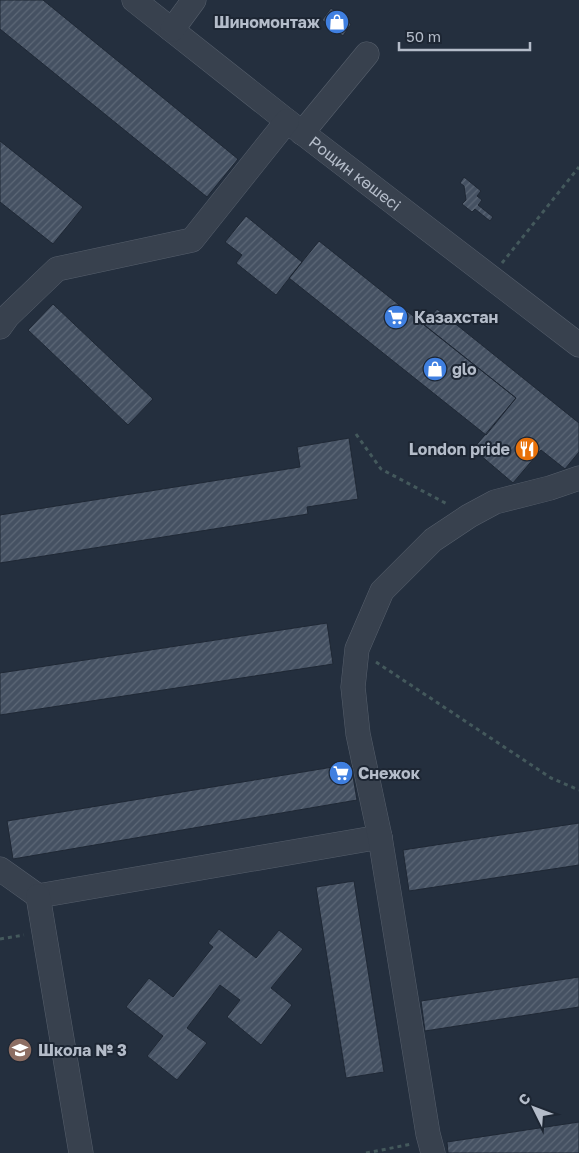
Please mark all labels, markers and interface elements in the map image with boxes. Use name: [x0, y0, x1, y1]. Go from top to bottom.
shop icon: Шиномонтаж: [324, 9, 350, 35]
place label: Шиномонтаж: [214, 12, 320, 32]
scale bar: [399, 20, 530, 52]
text: 50 m: [406, 27, 441, 45]
street label: Рощин көшесі: [305, 132, 405, 215]
supermarket icon: Казахстан: [383, 304, 409, 330]
place label: Казахстан: [414, 307, 498, 327]
shop icon: glo: [422, 356, 448, 382]
place label: glo: [452, 359, 477, 379]
restaurant icon: London pride: [514, 436, 540, 462]
place label: London pride: [409, 439, 510, 459]
supermarket icon: Снежок: [328, 760, 354, 786]
place label: Снежок: [358, 763, 421, 783]
school or university icon: Школа № 3: [7, 1037, 33, 1063]
place label: Школа № 3: [38, 1040, 127, 1060]
north arrow: [509, 1083, 559, 1133]
text: С: [514, 1090, 534, 1108]

